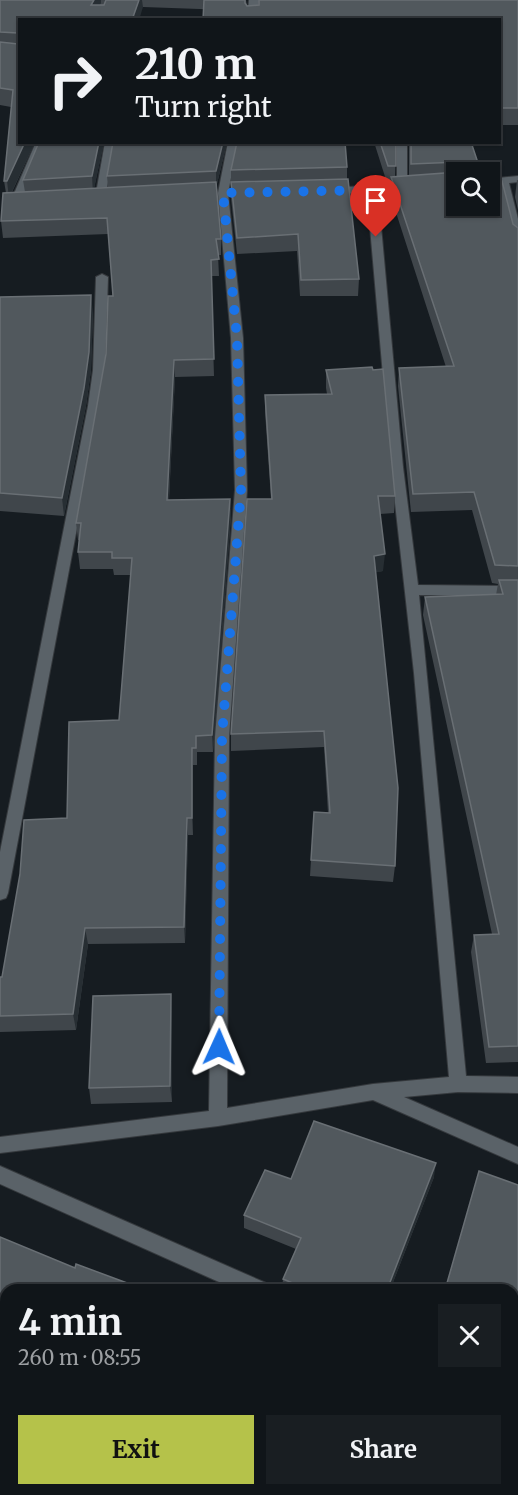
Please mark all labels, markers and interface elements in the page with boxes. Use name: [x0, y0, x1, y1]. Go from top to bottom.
text: 210 m: [135, 38, 256, 90]
icon: right: [36, 42, 114, 120]
text: Turn right: [135, 90, 272, 124]
map controls: [446, 162, 500, 216]
button: search: [446, 162, 500, 216]
pin: [350, 175, 401, 237]
icon: arrive: [359, 184, 392, 217]
position arrow: [187, 1015, 251, 1079]
text: 4 min: [18, 1300, 122, 1345]
button: close: [438, 1304, 501, 1367]
text: 260 m · 08:55: [18, 1345, 142, 1370]
button: Exit: [18, 1415, 254, 1484]
button: Share: [266, 1415, 501, 1484]

